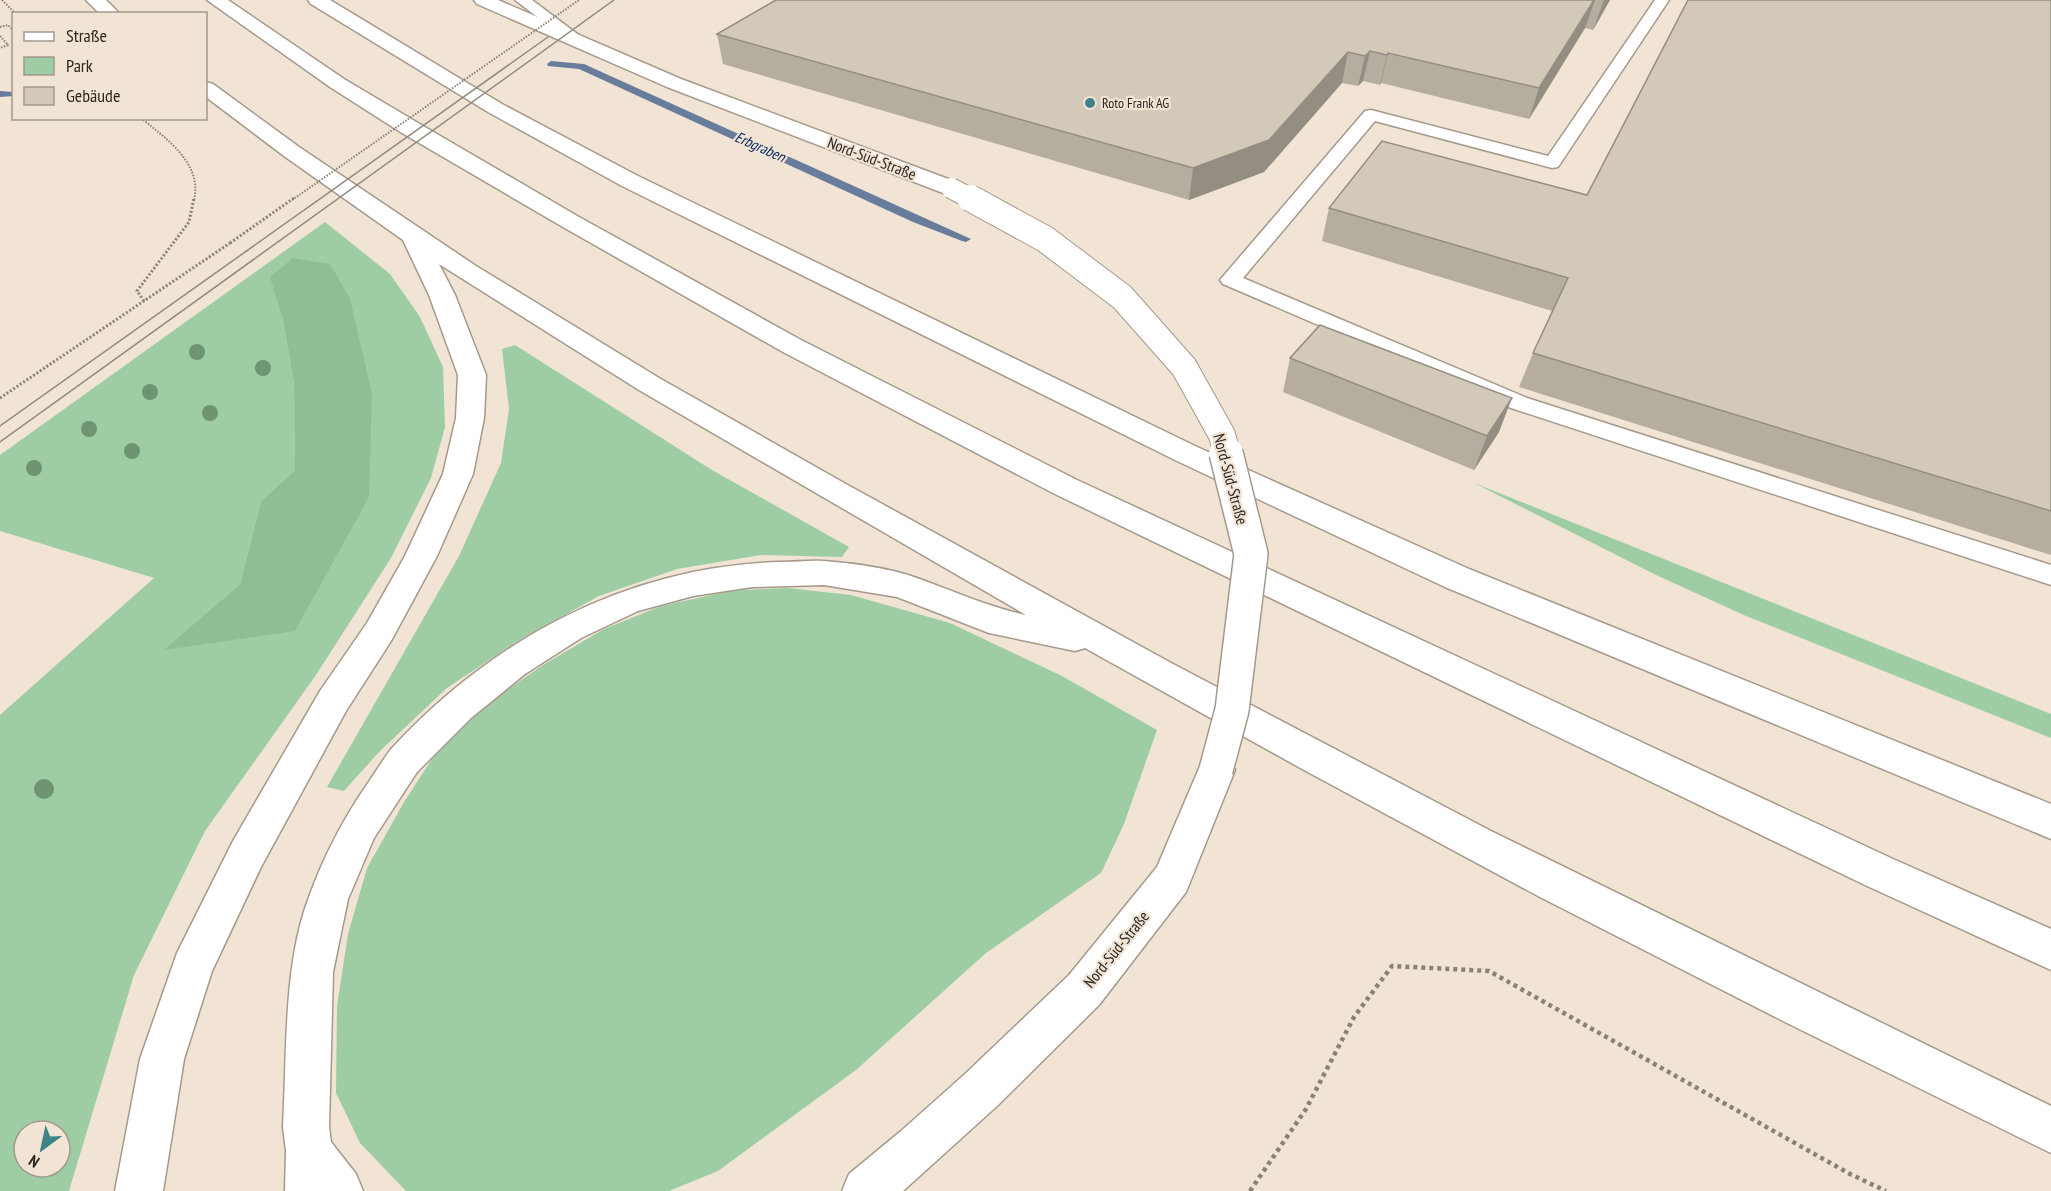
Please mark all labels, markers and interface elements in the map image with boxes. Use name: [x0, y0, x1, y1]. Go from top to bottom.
legend: [12, 12, 207, 120]
text: Straße: [66, 24, 107, 47]
text: Park: [66, 54, 93, 77]
text: Gebäude: [66, 84, 120, 107]
place label: Roto Frank AG: [1102, 94, 1169, 112]
marker: Roto Frank AG: [1083, 96, 1097, 110]
water label: Erbgraben: [732, 127, 790, 167]
street label: Nord-Süd-Straße: [825, 132, 919, 184]
street label: Nord-Süd-Straße: [1209, 431, 1253, 527]
street label: Nord-Süd-Straße: [1079, 906, 1153, 992]
north arrow: [12, 1119, 72, 1179]
text: N: [25, 1151, 43, 1172]

